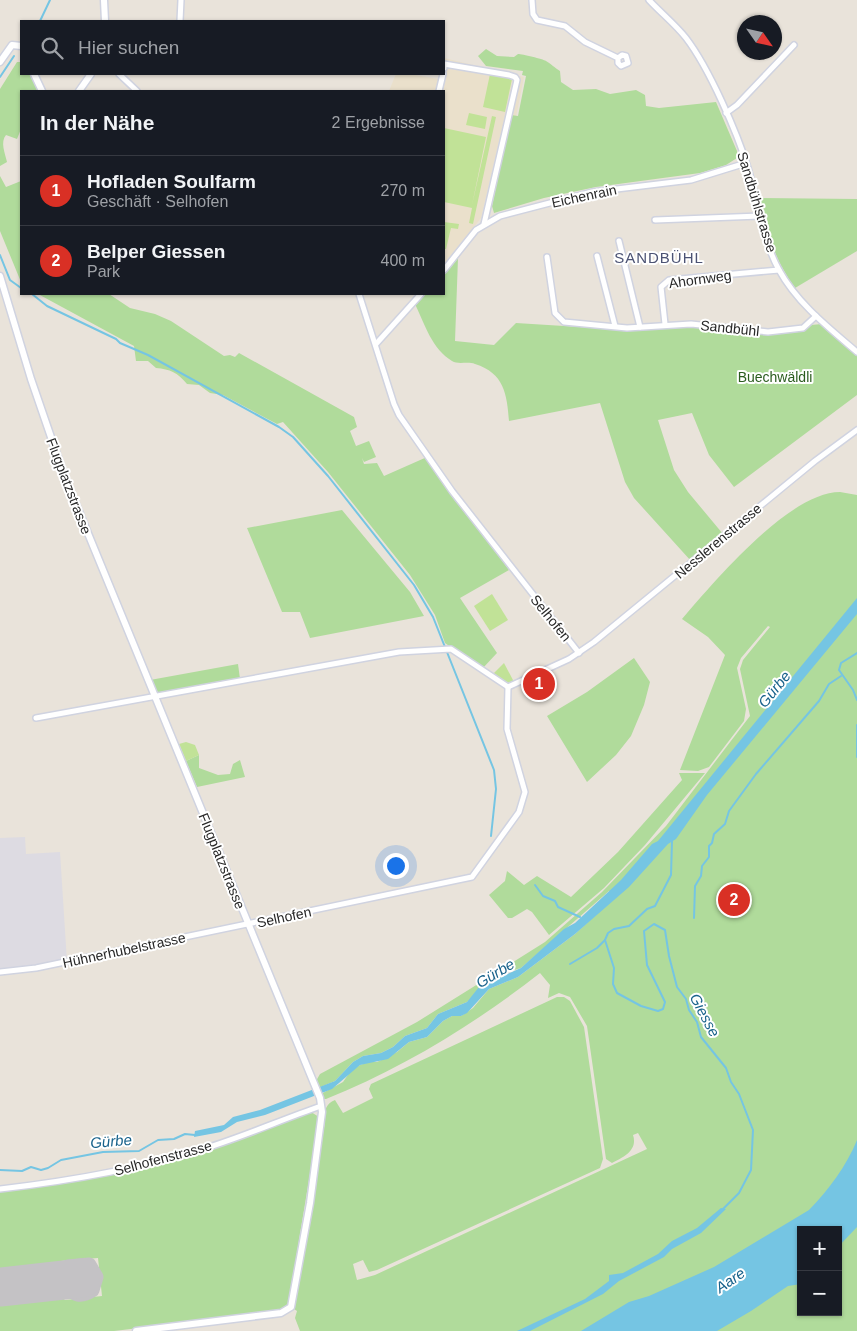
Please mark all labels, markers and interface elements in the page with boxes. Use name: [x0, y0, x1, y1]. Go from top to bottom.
north arrow: [737, 15, 782, 60]
search box: [20, 20, 445, 75]
icon: search: [38, 34, 66, 62]
text: Hier suchen: [78, 37, 179, 58]
text: In der Nähe: [40, 111, 154, 134]
text: 2 Ergebnisse: [332, 114, 425, 131]
street label: Sandbühlstrasse: [734, 150, 780, 254]
text: Hofladen Soulfarm: [87, 171, 256, 192]
street label: Eichenrain: [550, 181, 618, 211]
text: 1: [52, 182, 60, 199]
text: 270 m: [381, 182, 425, 199]
text: Geschäft · Selhofen: [87, 193, 228, 210]
text: Belper Giessen: [87, 241, 225, 262]
district label: SANDBÜHL: [614, 249, 704, 266]
text: 2: [52, 252, 60, 269]
text: 400 m: [381, 252, 425, 269]
text: Park: [87, 263, 120, 280]
street label: Ahornweg: [668, 267, 732, 291]
street label: Sandbühl: [700, 317, 760, 339]
park label: Buechwäldli: [738, 369, 812, 385]
street label: Flugplatzstrasse: [43, 436, 95, 537]
street label: Nesslerenstrasse: [671, 500, 765, 582]
street label: Selhofen: [527, 591, 575, 645]
pin: 1: [523, 665, 555, 703]
water label: Gürbe: [754, 667, 794, 711]
street label: Flugplatzstrasse: [195, 811, 249, 911]
your location: [383, 853, 409, 879]
pin: 2: [718, 881, 750, 919]
street label: Selhofen: [255, 903, 313, 931]
street label: Hühnerhubelstrasse: [61, 929, 187, 971]
water label: Gürbe: [473, 955, 517, 991]
water label: Giesse: [687, 990, 723, 1040]
water label: Gürbe: [89, 1131, 133, 1151]
street label: Selhofenstrasse: [112, 1137, 214, 1179]
map controls: [797, 1226, 842, 1316]
button: +: [797, 1226, 842, 1271]
water label: Aare: [711, 1264, 748, 1296]
button: −: [797, 1271, 842, 1316]

